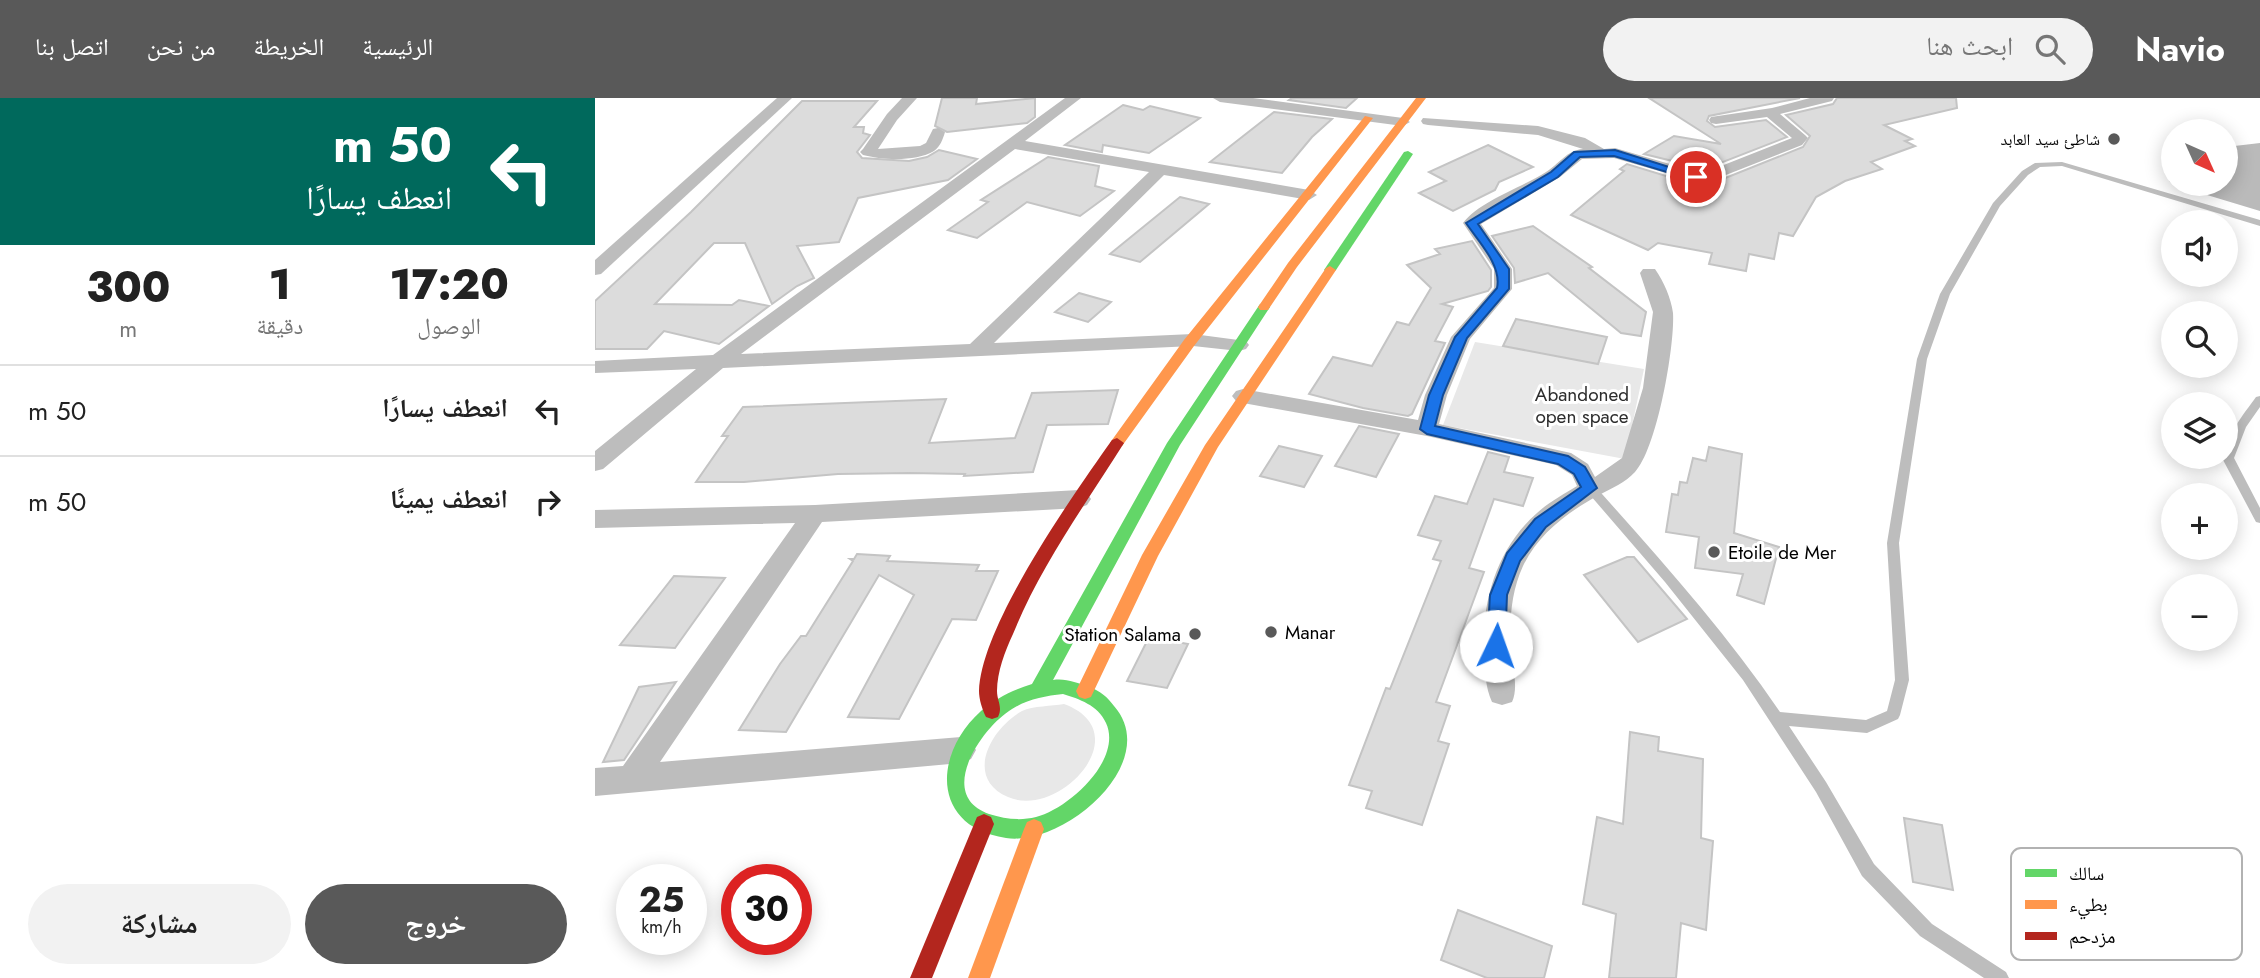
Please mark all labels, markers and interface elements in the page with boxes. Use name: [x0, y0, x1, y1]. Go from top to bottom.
search box: [1603, 18, 2093, 81]
text: Navio: [2135, 26, 2225, 73]
text: ابحث هنا: [1926, 27, 2013, 65]
text: اتصل بنا: [35, 29, 109, 64]
text: من نحن: [147, 29, 216, 64]
text: الخريطة: [254, 29, 324, 64]
text: الرئيسية: [362, 29, 433, 64]
icon: search: [2031, 30, 2069, 68]
text: 50 m: [333, 110, 452, 180]
north arrow: [2161, 119, 2238, 196]
map controls: [2161, 119, 2238, 651]
icon: left: [476, 126, 567, 217]
place label: شاطئ سيد العابد: [2001, 128, 2100, 151]
marker: شاطئ سيد العابد: [2106, 131, 2122, 147]
pin: [1666, 147, 1726, 207]
icon: arrive: [1677, 158, 1715, 196]
text: انعطف يسارًا: [306, 175, 452, 221]
button: sound: [2161, 210, 2238, 287]
text: 1: [269, 254, 291, 315]
text: 17:20: [389, 254, 509, 315]
text: 300: [86, 257, 170, 318]
button: search: [2161, 301, 2238, 378]
text: دقيقة: [256, 309, 303, 343]
text: الوصول: [417, 309, 481, 343]
text: m: [119, 312, 137, 346]
park label: Abandoned open space: [1535, 381, 1629, 430]
text: انعطف يسارًا: [382, 389, 508, 427]
text: 50 m: [28, 392, 86, 430]
icon: left: [529, 392, 567, 430]
button: layers: [2161, 392, 2238, 469]
text: انعطف يمينًا: [390, 480, 508, 518]
text: 50 m: [28, 483, 86, 521]
icon: right: [529, 483, 567, 521]
button: +: [2161, 483, 2238, 560]
place label: Etoile de Mer: [1728, 539, 1837, 566]
marker: Etoile de Mer: [1706, 544, 1722, 560]
button: −: [2161, 574, 2238, 651]
position arrow: [1459, 609, 1533, 683]
place label: Manar: [1285, 619, 1336, 646]
place label: Station Salama: [1064, 621, 1181, 648]
marker: Manar: [1263, 624, 1279, 640]
marker: Station Salama: [1187, 626, 1203, 642]
legend: [2011, 848, 2242, 960]
text: سالك: [2069, 860, 2104, 887]
speed limit sign: 30: [721, 864, 812, 955]
text: 25: [639, 875, 684, 925]
button: مشاركة: [28, 884, 291, 964]
button: خروج: [305, 884, 567, 964]
text: بطيء: [2069, 891, 2108, 920]
text: km/h: [641, 914, 682, 940]
text: مزدحم: [2069, 923, 2115, 950]

